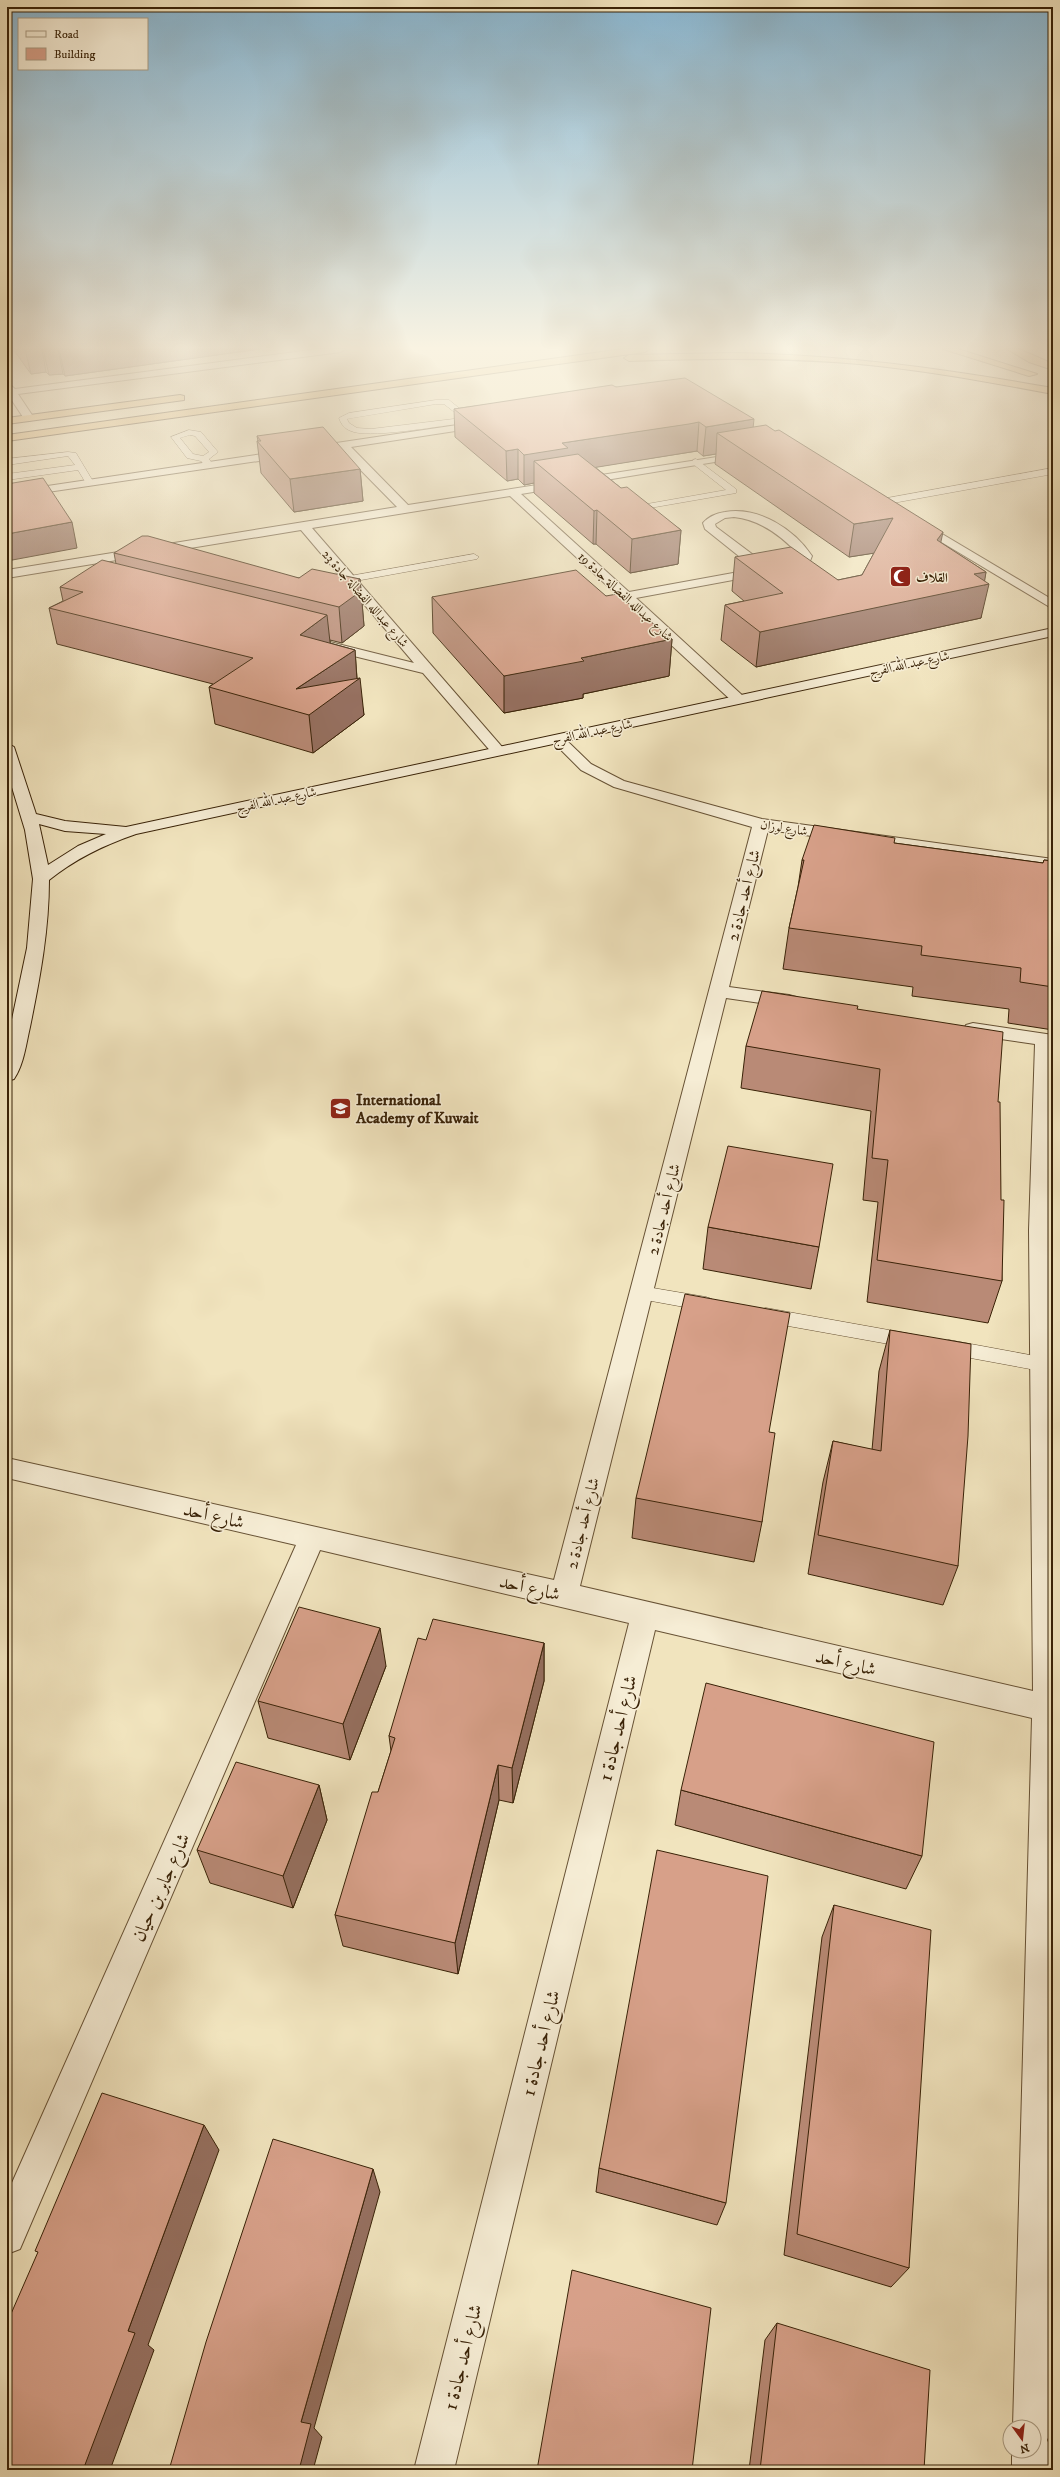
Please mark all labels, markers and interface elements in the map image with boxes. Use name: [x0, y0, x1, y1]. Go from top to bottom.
legend: [18, 18, 148, 70]
text: Road: [54, 27, 79, 42]
text: Building: [54, 47, 95, 62]
street label: شارع عبدالله الفضالة جادة 23: [316, 547, 412, 653]
street label: شارع عبدالله الفضالة جادة 19: [573, 549, 676, 647]
mosque icon: القلاف: [888, 564, 914, 590]
place label: القلاف: [916, 570, 948, 586]
street label: شارع عبد الله الفرج: [867, 645, 952, 683]
street label: شارع عبد الله الفرج: [550, 713, 635, 751]
street label: شارع عبد الله الفرج: [234, 781, 319, 819]
street label: شارع لوزان: [759, 816, 809, 843]
street label: شارع أحد جادة 2: [721, 847, 768, 944]
place label: International Academy of Kuwait: [355, 1090, 480, 1128]
school or university icon: International Academy of Kuwait: [327, 1095, 353, 1121]
street label: شارع أحد جادة 2: [641, 1161, 688, 1258]
street label: شارع أحد جادة 2: [560, 1475, 607, 1572]
street label: شارع أحد: [180, 1496, 247, 1538]
street label: شارع أحد: [496, 1568, 563, 1610]
street label: شارع أحد: [812, 1643, 879, 1685]
street label: شارع أحد جادة 1: [592, 1672, 646, 1785]
street label: شارع جابر بن حيان: [127, 1830, 198, 1947]
street label: شارع أحد جادة 1: [515, 1987, 569, 2100]
street label: شارع أحد جادة 1: [437, 2301, 491, 2414]
north arrow: [1002, 2419, 1042, 2459]
text: N: [1018, 2440, 1031, 2456]

